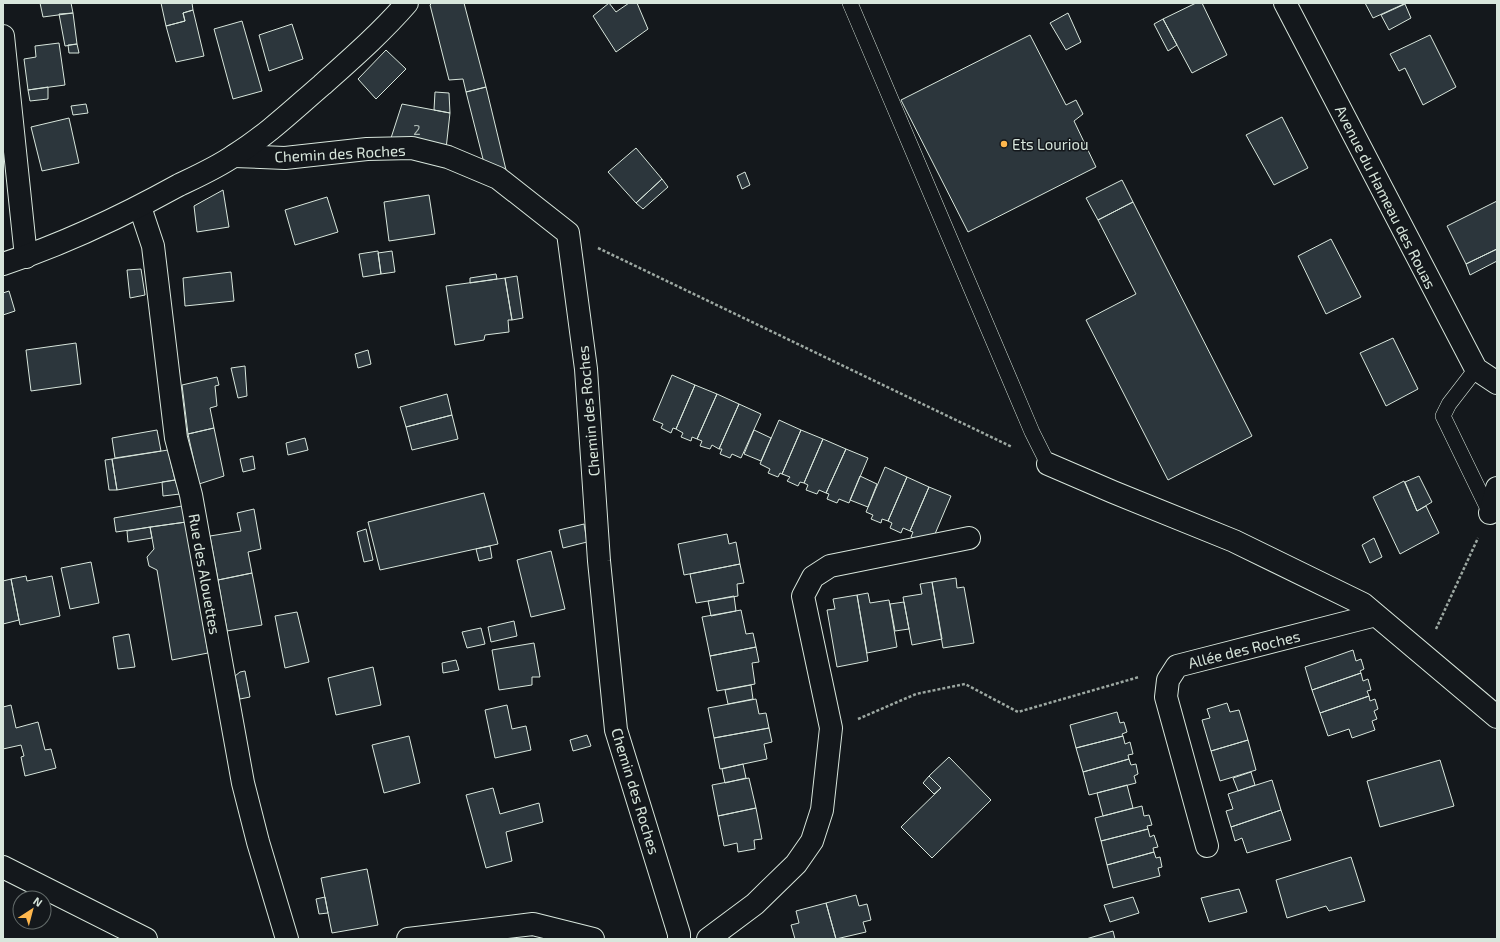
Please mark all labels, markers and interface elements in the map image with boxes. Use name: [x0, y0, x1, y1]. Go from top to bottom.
street label: Avenue du Hameau des Rouas: [1332, 102, 1440, 292]
house number: 2: [413, 122, 421, 138]
place label: Ets Louriou: [1012, 135, 1089, 153]
marker: Ets Louriou: [999, 139, 1009, 149]
street label: Chemin des Roches: [274, 141, 406, 165]
street label: Chemin des Roches: [573, 345, 603, 477]
street label: Rue des Alouettes: [186, 512, 224, 636]
street label: Allée des Roches: [1186, 626, 1302, 672]
street label: Chemin des Roches: [608, 726, 664, 856]
north arrow: [12, 890, 52, 930]
text: N: [31, 894, 45, 909]

